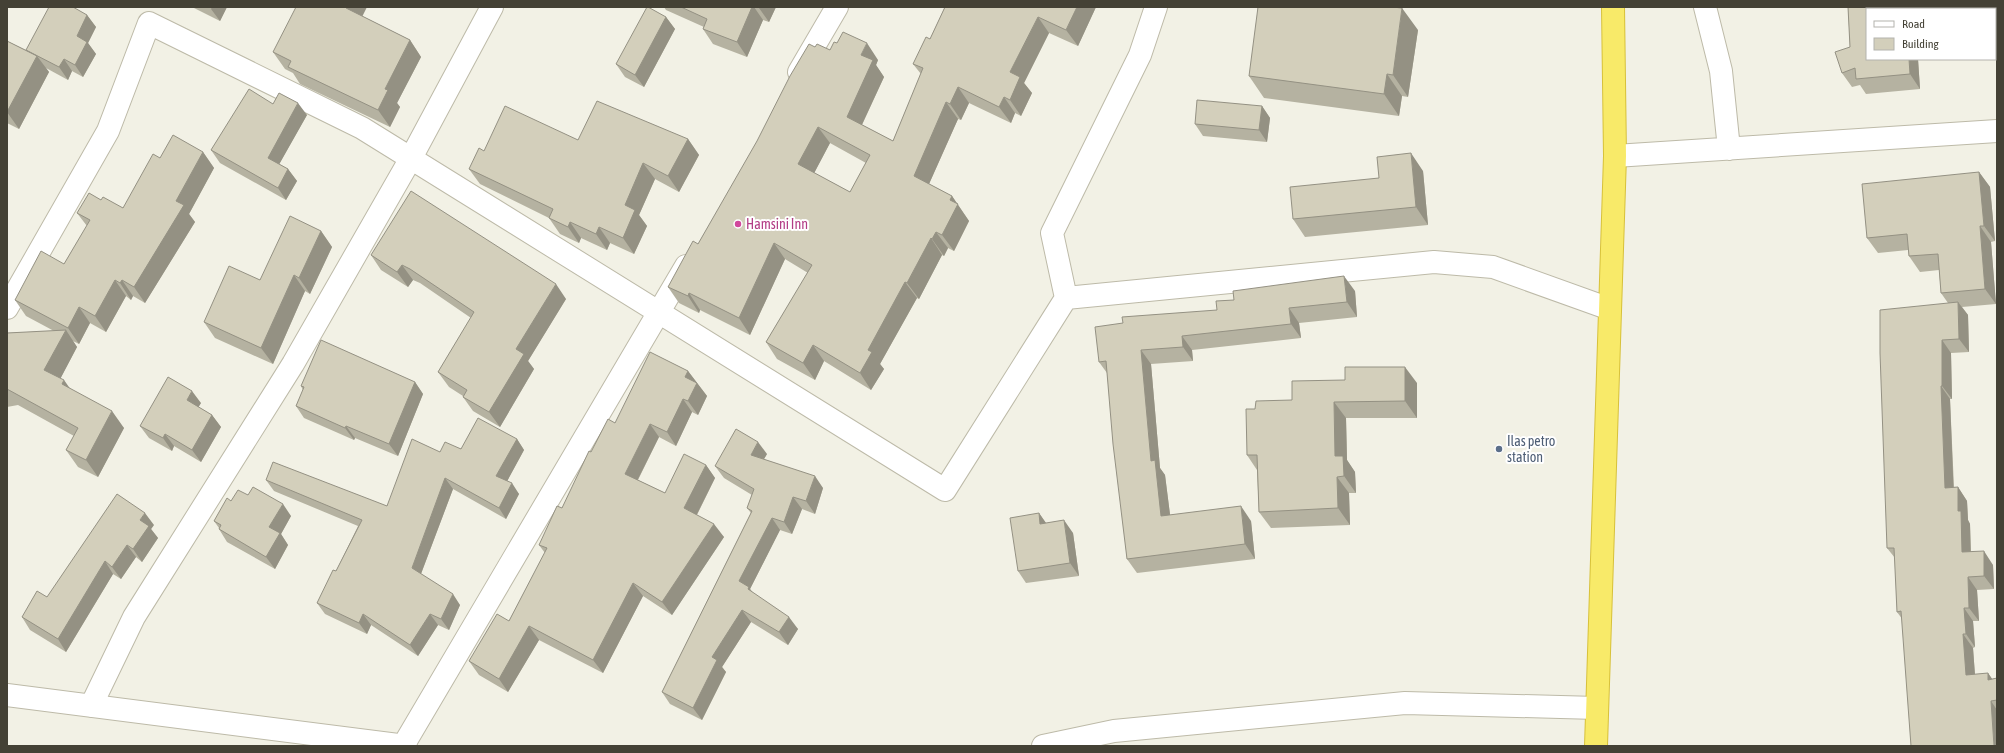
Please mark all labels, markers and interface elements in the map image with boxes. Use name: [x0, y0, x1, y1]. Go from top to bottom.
legend: [1866, 8, 1996, 60]
text: Road: [1902, 17, 1925, 31]
text: Building: [1902, 37, 1940, 51]
place label: Hamsini Inn: [746, 216, 808, 232]
marker: Hamsini Inn: [733, 219, 743, 229]
place label: Ilas petro station: [1507, 433, 1555, 465]
marker: Ilas petro station: [1494, 444, 1504, 454]

